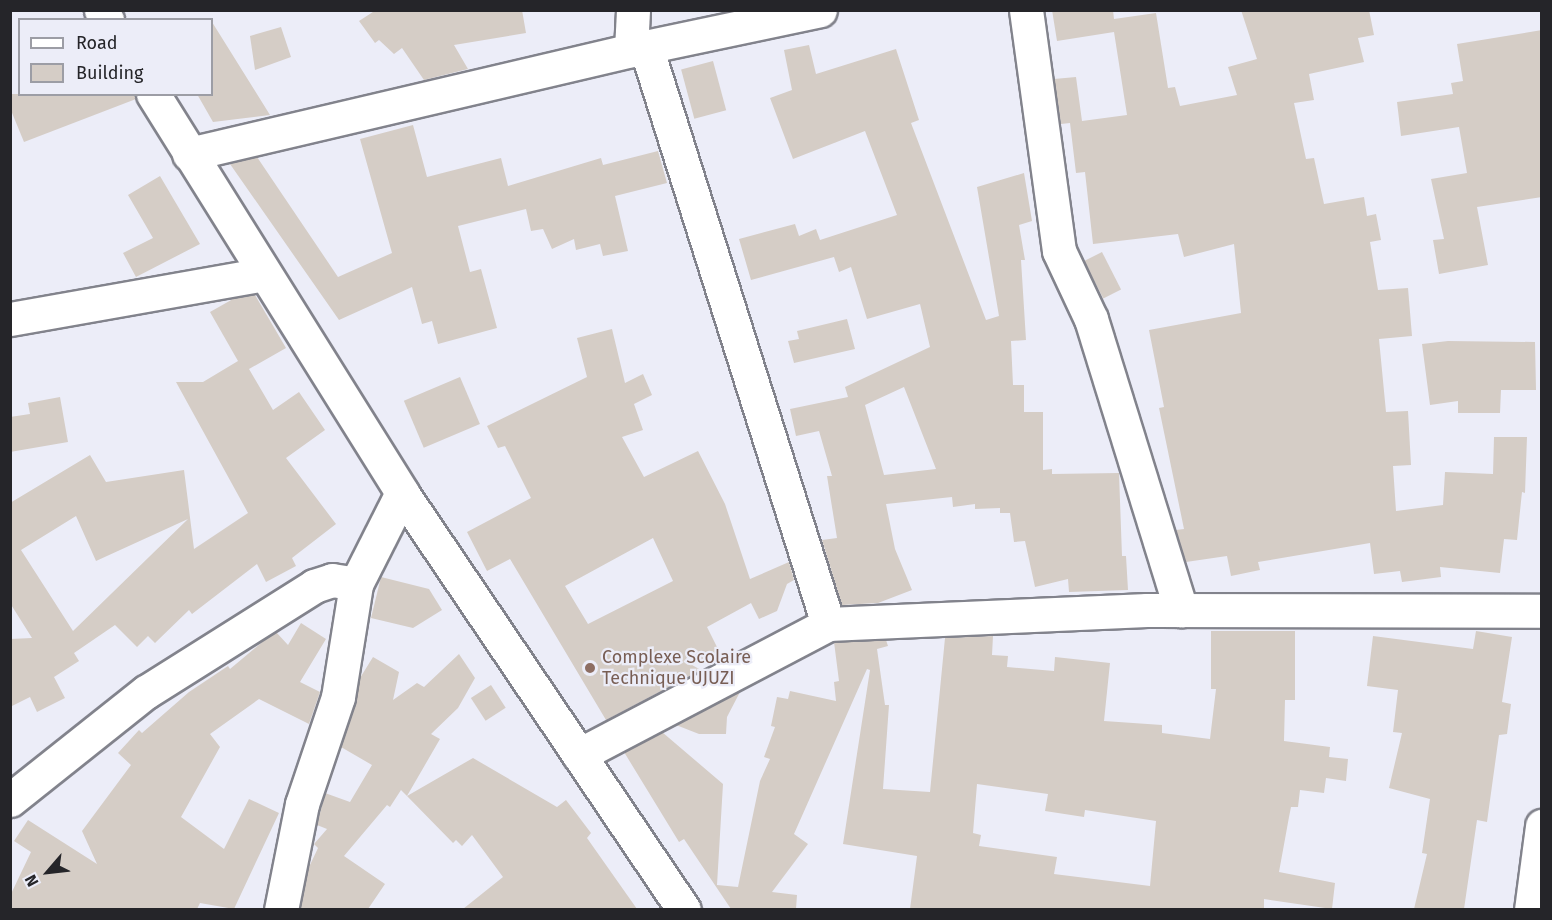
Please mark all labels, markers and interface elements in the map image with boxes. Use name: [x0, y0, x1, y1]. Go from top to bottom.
legend: [18, 18, 213, 96]
text: Road: [76, 32, 118, 54]
text: Building: [76, 62, 143, 84]
place label: Complexe Scolaire Technique UJUZI: [602, 647, 751, 690]
marker: Complexe Scolaire Technique UJUZI: [583, 661, 597, 675]
north arrow: [18, 842, 78, 902]
text: N: [21, 872, 43, 890]

